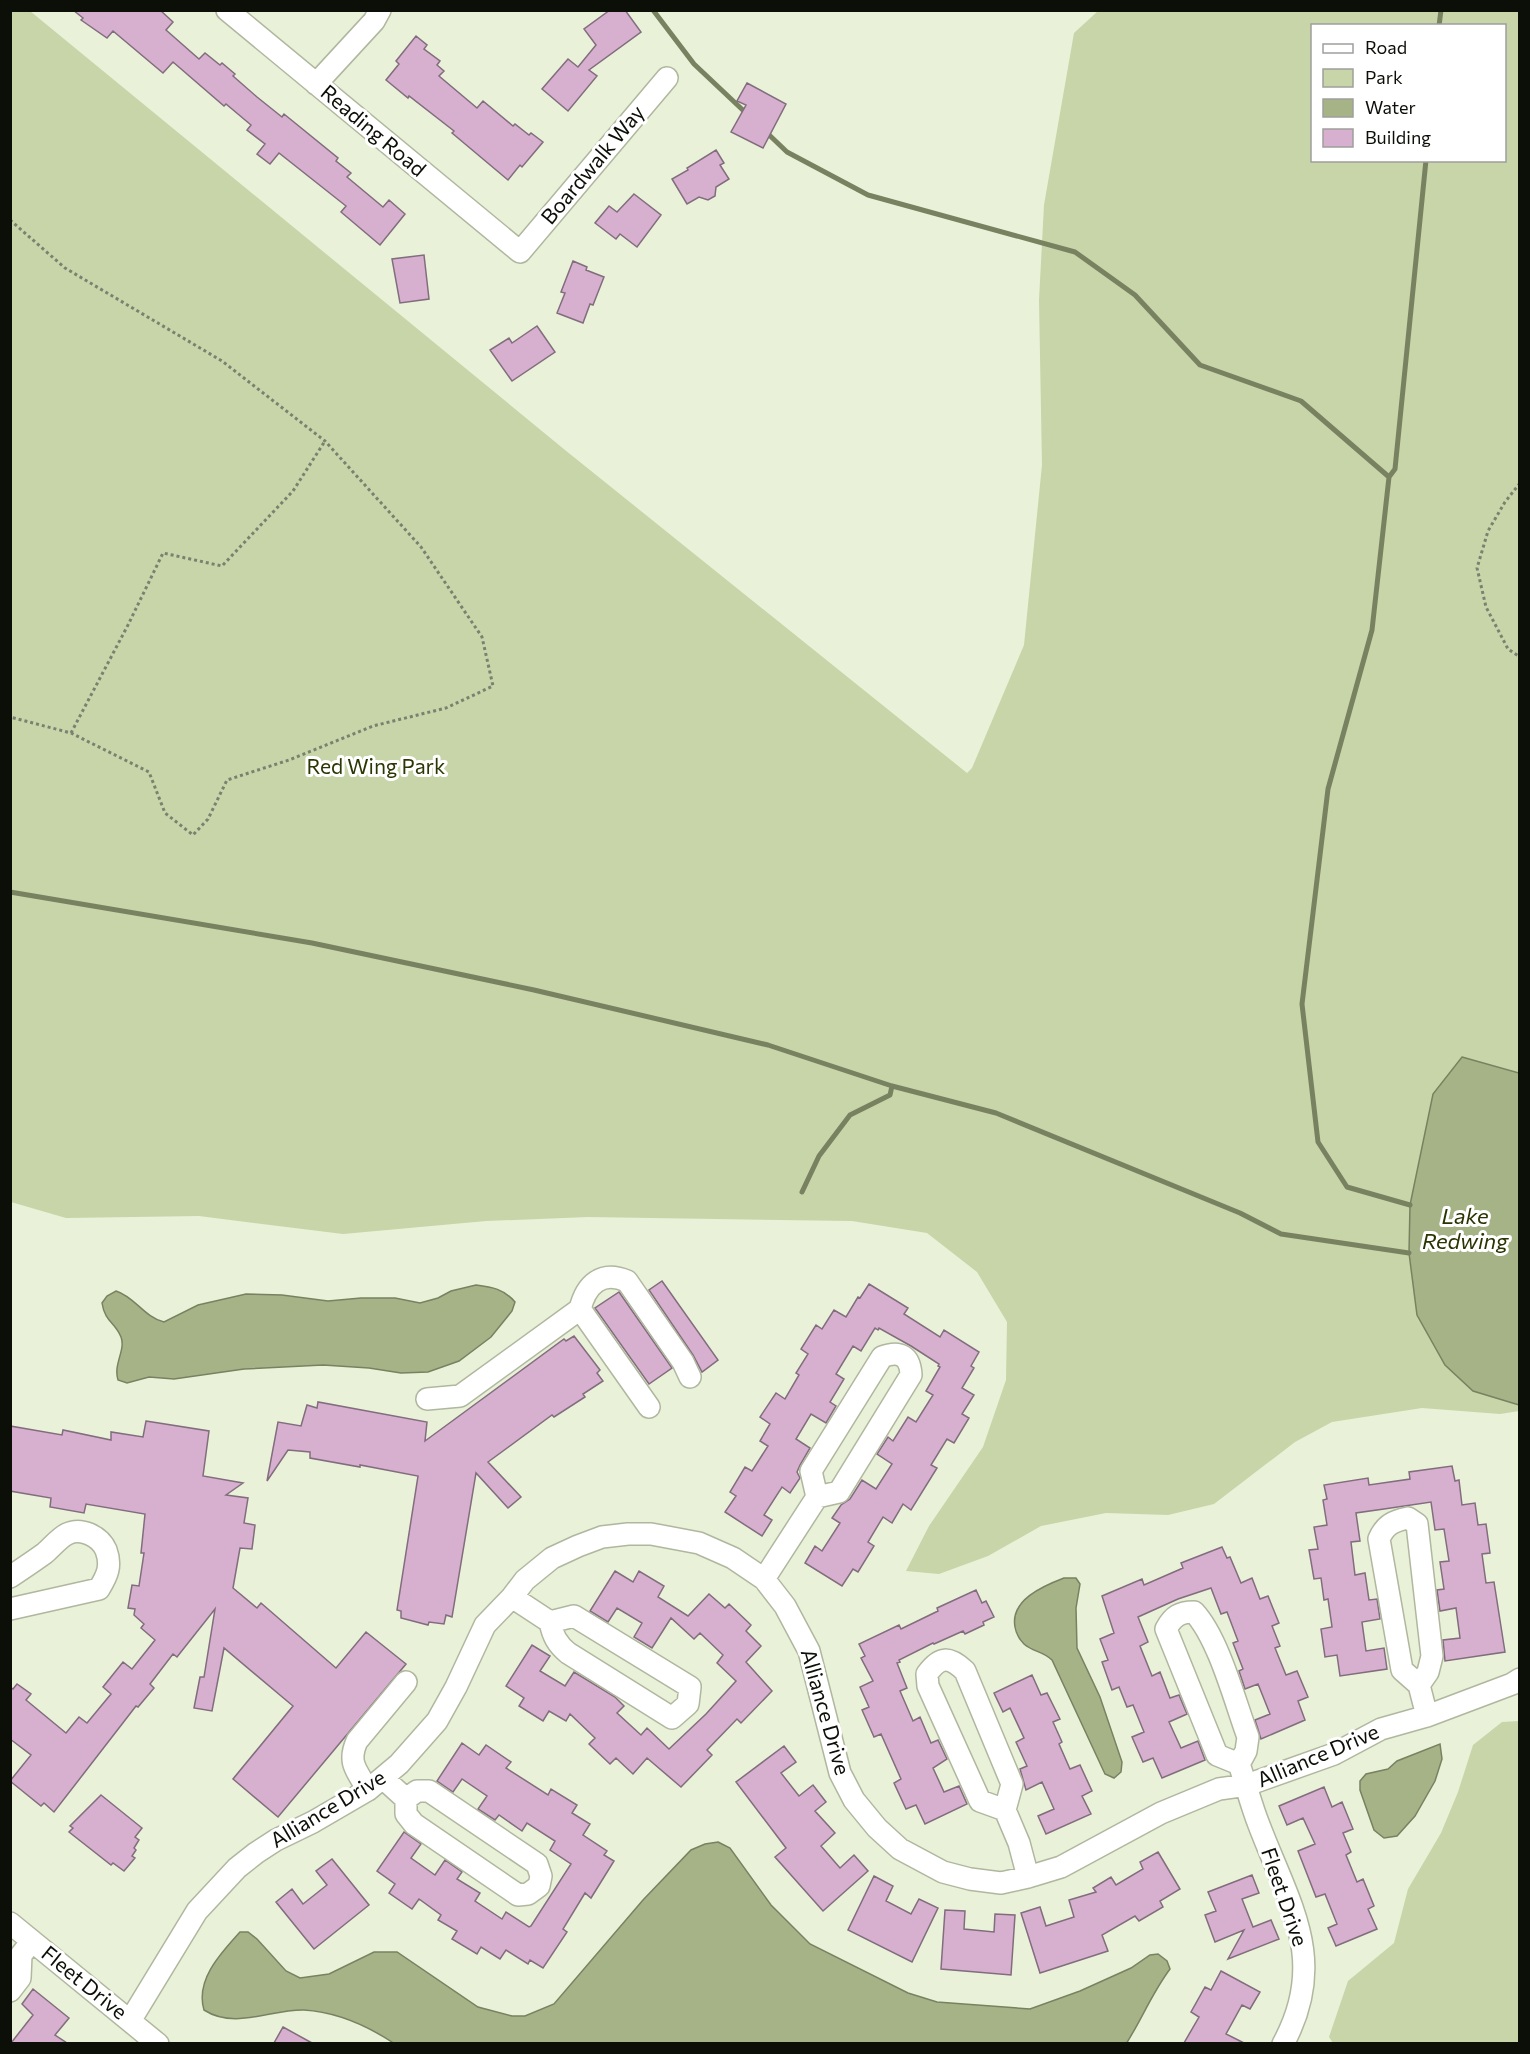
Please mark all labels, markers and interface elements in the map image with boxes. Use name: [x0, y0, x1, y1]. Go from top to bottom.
legend: [1311, 24, 1506, 162]
text: Road: [1365, 36, 1407, 58]
text: Park: [1365, 66, 1403, 88]
street label: Reading Road: [316, 79, 432, 181]
text: Water: [1365, 96, 1416, 118]
street label: Boardwalk Way: [535, 99, 649, 229]
text: Building: [1365, 126, 1431, 148]
park label: Red Wing Park: [307, 753, 445, 778]
water label: Lake Redwing: [1422, 1202, 1509, 1254]
street label: Alliance Drive: [797, 1646, 856, 1777]
street label: Alliance Drive: [1253, 1718, 1382, 1791]
street label: Alliance Drive: [265, 1764, 389, 1852]
street label: Fleet Drive: [1257, 1844, 1314, 1949]
street label: Fleet Drive: [37, 1940, 133, 2024]

